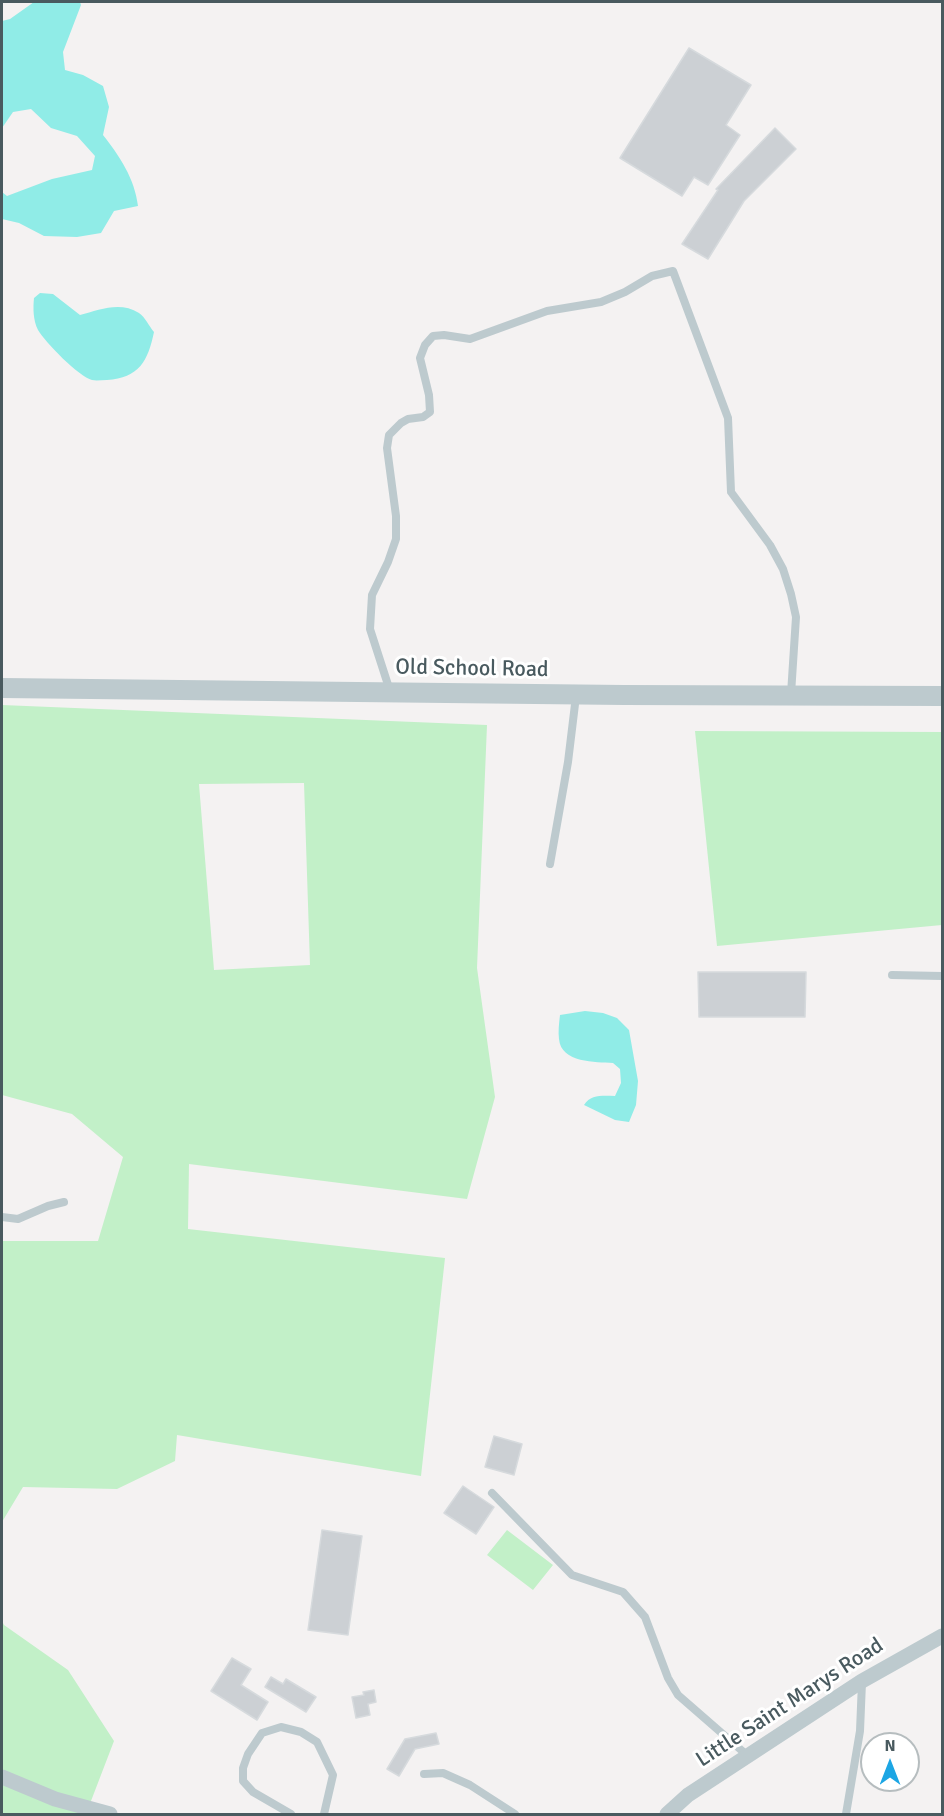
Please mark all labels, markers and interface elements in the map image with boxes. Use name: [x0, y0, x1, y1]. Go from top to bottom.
street label: Old School Road: [395, 654, 549, 684]
street label: Little Saint Marys Road: [692, 1633, 888, 1773]
north arrow: [860, 1732, 920, 1792]
text: N: [884, 1736, 896, 1756]

